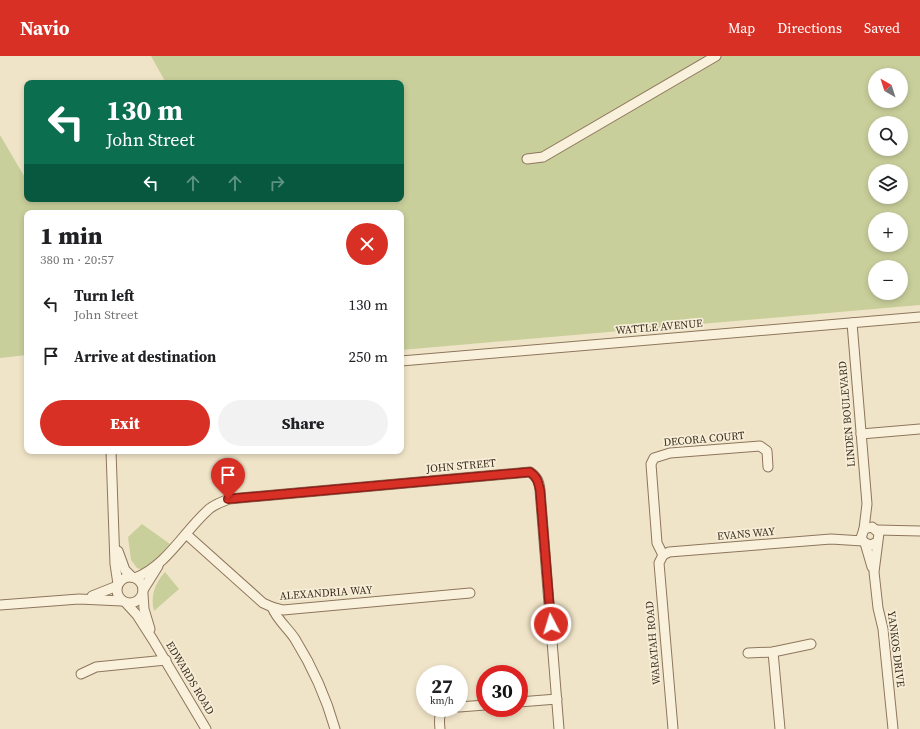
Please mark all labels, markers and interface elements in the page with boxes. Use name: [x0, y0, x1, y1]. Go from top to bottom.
text: Navio: [20, 15, 70, 41]
text: Map: [728, 18, 755, 38]
text: Directions: [777, 18, 842, 38]
text: Saved: [864, 18, 900, 38]
north arrow: [868, 68, 908, 108]
map controls: [868, 68, 908, 300]
text: 130 m: [106, 91, 183, 129]
icon: left: [40, 96, 92, 148]
button: search: [868, 116, 908, 156]
text: John Street: [106, 127, 195, 152]
button: layers: [868, 164, 908, 204]
icon: left: [140, 172, 162, 194]
icon: ahead: [182, 172, 204, 194]
icon: ahead: [224, 172, 246, 194]
icon: right: [266, 172, 288, 194]
button: +: [868, 212, 908, 252]
text: 1 min: [40, 219, 103, 252]
button: close: [346, 223, 388, 265]
text: 380 m · 20:57: [40, 251, 114, 268]
button: −: [868, 260, 908, 300]
text: Turn left: [74, 285, 134, 306]
icon: left: [40, 293, 62, 315]
text: 130 m: [348, 294, 388, 315]
text: John Street: [74, 306, 138, 323]
street label: WATTLE AVENUE: [615, 316, 704, 338]
icon: arrive: [40, 345, 62, 367]
text: Arrive at destination: [74, 346, 216, 367]
text: 250 m: [348, 346, 388, 367]
street label: LINDEN BOULEVARD: [835, 360, 859, 468]
button: Exit: [40, 400, 210, 446]
button: Share: [218, 400, 388, 446]
street label: DECORA COURT: [663, 428, 746, 450]
street label: JOHN STREET: [424, 455, 497, 477]
pin: [211, 458, 245, 499]
icon: arrive: [217, 464, 239, 486]
street label: EVANS WAY: [716, 524, 776, 544]
street label: ALEXANDRIA WAY: [279, 582, 373, 604]
street label: WARATAH ROAD: [642, 600, 664, 686]
position arrow: [530, 603, 572, 645]
street label: YANKOS DRIVE: [884, 610, 908, 688]
street label: EDWARDS ROAD: [162, 639, 218, 718]
speed limit sign: 30: [476, 665, 528, 717]
text: 27: [431, 672, 453, 700]
text: km/h: [430, 694, 454, 707]

